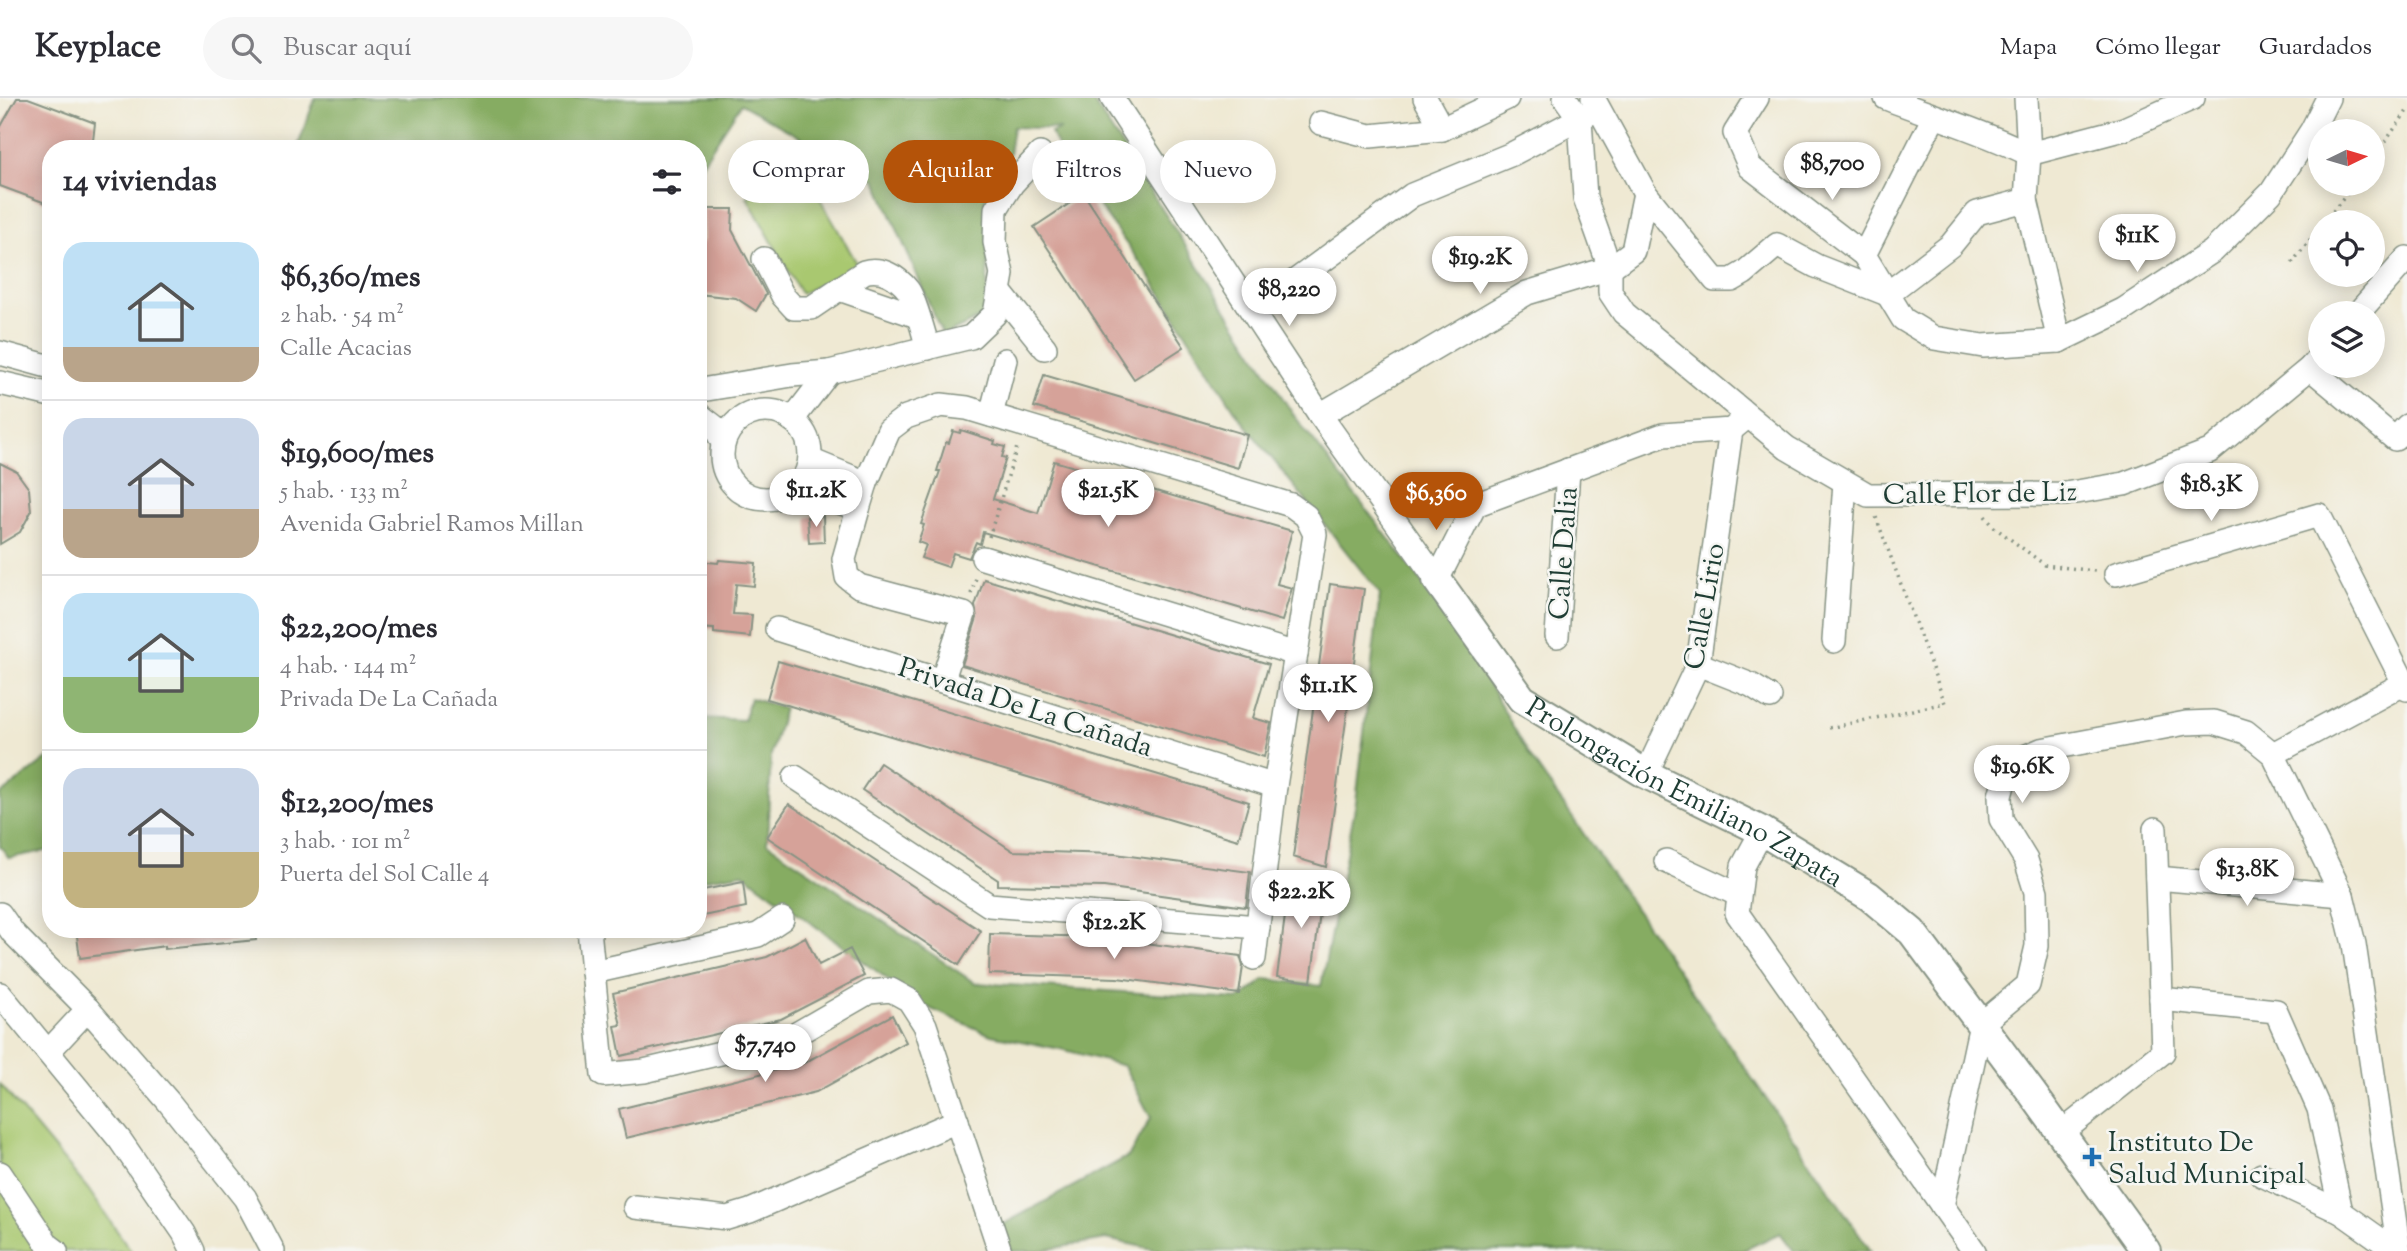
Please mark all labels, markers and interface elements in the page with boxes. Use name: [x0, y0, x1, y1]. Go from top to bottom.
search box: [203, 17, 693, 80]
text: Keyplace: [35, 24, 161, 72]
icon: search: [227, 29, 265, 67]
text: Buscar aquí: [283, 30, 412, 67]
text: Mapa: [2000, 31, 2057, 65]
text: Cómo llegar: [2095, 31, 2221, 65]
text: Guardados: [2259, 31, 2372, 65]
north arrow: [2308, 119, 2385, 196]
map controls: [2308, 119, 2385, 378]
chip: Comprar: [728, 140, 869, 203]
chip: Alquilar: [883, 140, 1018, 203]
chip: Filtros: [1032, 140, 1146, 203]
chip: Nuevo: [1160, 140, 1276, 203]
pin: $8,700: [1775, 142, 1889, 202]
text: $8,700: [1800, 148, 1864, 181]
text: 14 viviendas: [63, 161, 217, 204]
icon: filters: [648, 163, 686, 201]
button: locate: [2308, 210, 2385, 287]
pin: $11K: [2096, 214, 2178, 274]
text: $11K: [2115, 220, 2159, 253]
pin: $19.2K: [1423, 236, 1537, 296]
text: $19.2K: [1448, 242, 1512, 275]
text: $6,360/mes: [280, 257, 421, 300]
pin: $8,220: [1232, 268, 1346, 328]
icon: home: [119, 270, 203, 354]
text: $8,220: [1258, 274, 1320, 307]
text: 2 hab. · 54 m²: [280, 300, 404, 333]
button: layers: [2308, 301, 2385, 378]
text: Calle Acacias: [280, 333, 412, 366]
text: $19,600/mes: [280, 433, 434, 476]
icon: home: [119, 446, 203, 530]
pin: $18.3K: [2154, 464, 2268, 523]
text: $18.3K: [2179, 469, 2243, 502]
pin: $11.2K: [759, 470, 873, 529]
pin: $21.5K: [1051, 470, 1165, 529]
pin: $6,360: [1379, 472, 1493, 532]
street label: Calle Flor de Liz: [1883, 473, 2078, 517]
text: $11.2K: [785, 475, 847, 508]
text: $21.5K: [1077, 475, 1139, 508]
text: 5 hab. · 133 m²: [280, 476, 408, 509]
text: $6,360: [1405, 478, 1467, 511]
street label: Calle Dalia: [1540, 485, 1590, 621]
text: Avenida Gabriel Ramos Millan: [280, 509, 584, 542]
street label: Calle Lirio: [1675, 540, 1737, 673]
text: $22,200/mes: [280, 608, 437, 651]
icon: home: [119, 621, 203, 705]
street label: Privada De La Cañada: [893, 649, 1158, 769]
text: 4 hab. · 144 m²: [280, 651, 416, 684]
pin: $11.1K: [1271, 664, 1385, 724]
text: $11.1K: [1299, 670, 1357, 703]
text: Privada De La Cañada: [280, 684, 498, 717]
street label: Prolongación Emiliano Zapata: [1518, 689, 1850, 899]
pin: $19.6K: [1965, 746, 2079, 805]
text: $19.6K: [1990, 751, 2054, 784]
text: $12,200/mes: [280, 783, 434, 826]
icon: home: [119, 796, 203, 880]
text: 3 hab. · 101 m²: [280, 826, 410, 859]
pin: $13.8K: [2190, 848, 2304, 908]
text: $13.8K: [2215, 854, 2279, 887]
text: Puerta del Sol Calle 4: [280, 859, 489, 892]
pin: $22.2K: [1244, 870, 1358, 930]
text: $22.2K: [1268, 876, 1335, 909]
pin: $12.2K: [1057, 902, 1171, 961]
text: $12.2K: [1082, 907, 1146, 940]
pin: $7,740: [708, 1024, 822, 1084]
text: $7,740: [734, 1030, 796, 1063]
place label: Instituto De Salud Municipal: [2108, 1124, 2306, 1196]
marker: Instituto De Salud Municipal: [2082, 1147, 2102, 1167]

